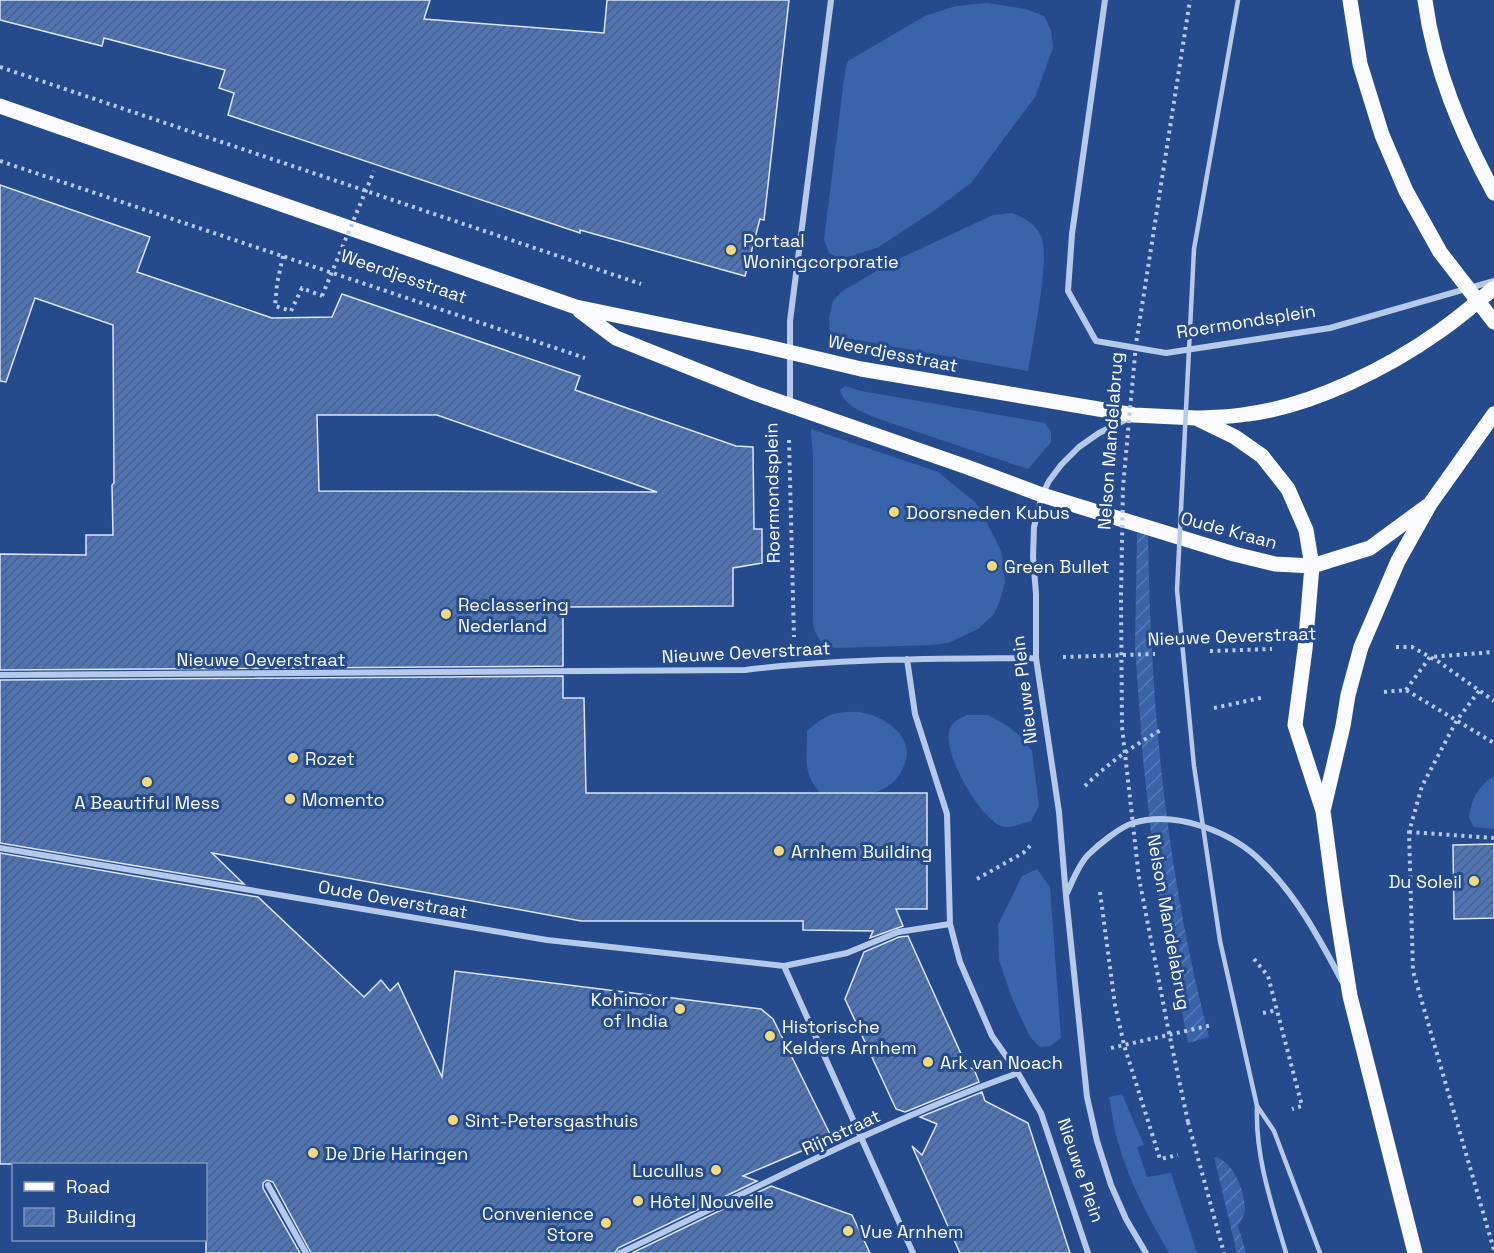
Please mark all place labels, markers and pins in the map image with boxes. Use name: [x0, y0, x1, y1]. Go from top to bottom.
place label: Portaal Woningcorporatie: [743, 229, 899, 273]
marker: Portaal Woningcorporatie: [724, 243, 738, 257]
place label: Doorsneden Kubus: [906, 501, 1070, 524]
marker: Doorsneden Kubus: [887, 505, 901, 519]
place label: Green Bullet: [1004, 555, 1110, 578]
marker: Green Bullet: [985, 559, 999, 573]
place label: Reclassering Nederland: [458, 593, 569, 637]
marker: Reclassering Nederland: [439, 607, 453, 621]
place label: Rozet: [305, 747, 355, 770]
marker: Rozet: [286, 751, 300, 765]
marker: A Beautiful Mess: [140, 775, 154, 789]
place label: Momento: [302, 788, 385, 811]
place label: A Beautiful Mess: [74, 791, 220, 814]
marker: Momento: [283, 792, 297, 806]
place label: Arnhem Building: [791, 840, 932, 863]
marker: Arnhem Building: [772, 844, 786, 858]
place label: Du Soleil: [1388, 870, 1462, 893]
marker: Du Soleil: [1467, 874, 1481, 888]
place label: Kohinoor of India: [591, 988, 668, 1032]
marker: Kohinoor of India: [673, 1002, 687, 1016]
place label: Historische Kelders Arnhem: [782, 1015, 917, 1059]
marker: Historische Kelders Arnhem: [763, 1029, 777, 1043]
place label: Ark van Noach: [940, 1051, 1063, 1074]
marker: Ark van Noach: [921, 1055, 935, 1069]
place label: Sint-Petersgasthuis: [465, 1109, 638, 1132]
marker: Sint-Petersgasthuis: [446, 1113, 460, 1127]
place label: De Drie Haringen: [325, 1142, 468, 1165]
marker: De Drie Haringen: [306, 1146, 320, 1160]
place label: Lucullus: [632, 1159, 704, 1182]
marker: Lucullus: [709, 1163, 723, 1177]
place label: Hôtel Nouvelle: [650, 1190, 774, 1213]
marker: Hôtel Nouvelle: [631, 1194, 645, 1208]
place label: Convenience Store: [482, 1202, 594, 1246]
marker: Convenience Store: [599, 1216, 613, 1230]
place label: Vue Arnhem: [860, 1220, 963, 1243]
marker: Vue Arnhem: [841, 1224, 855, 1238]

